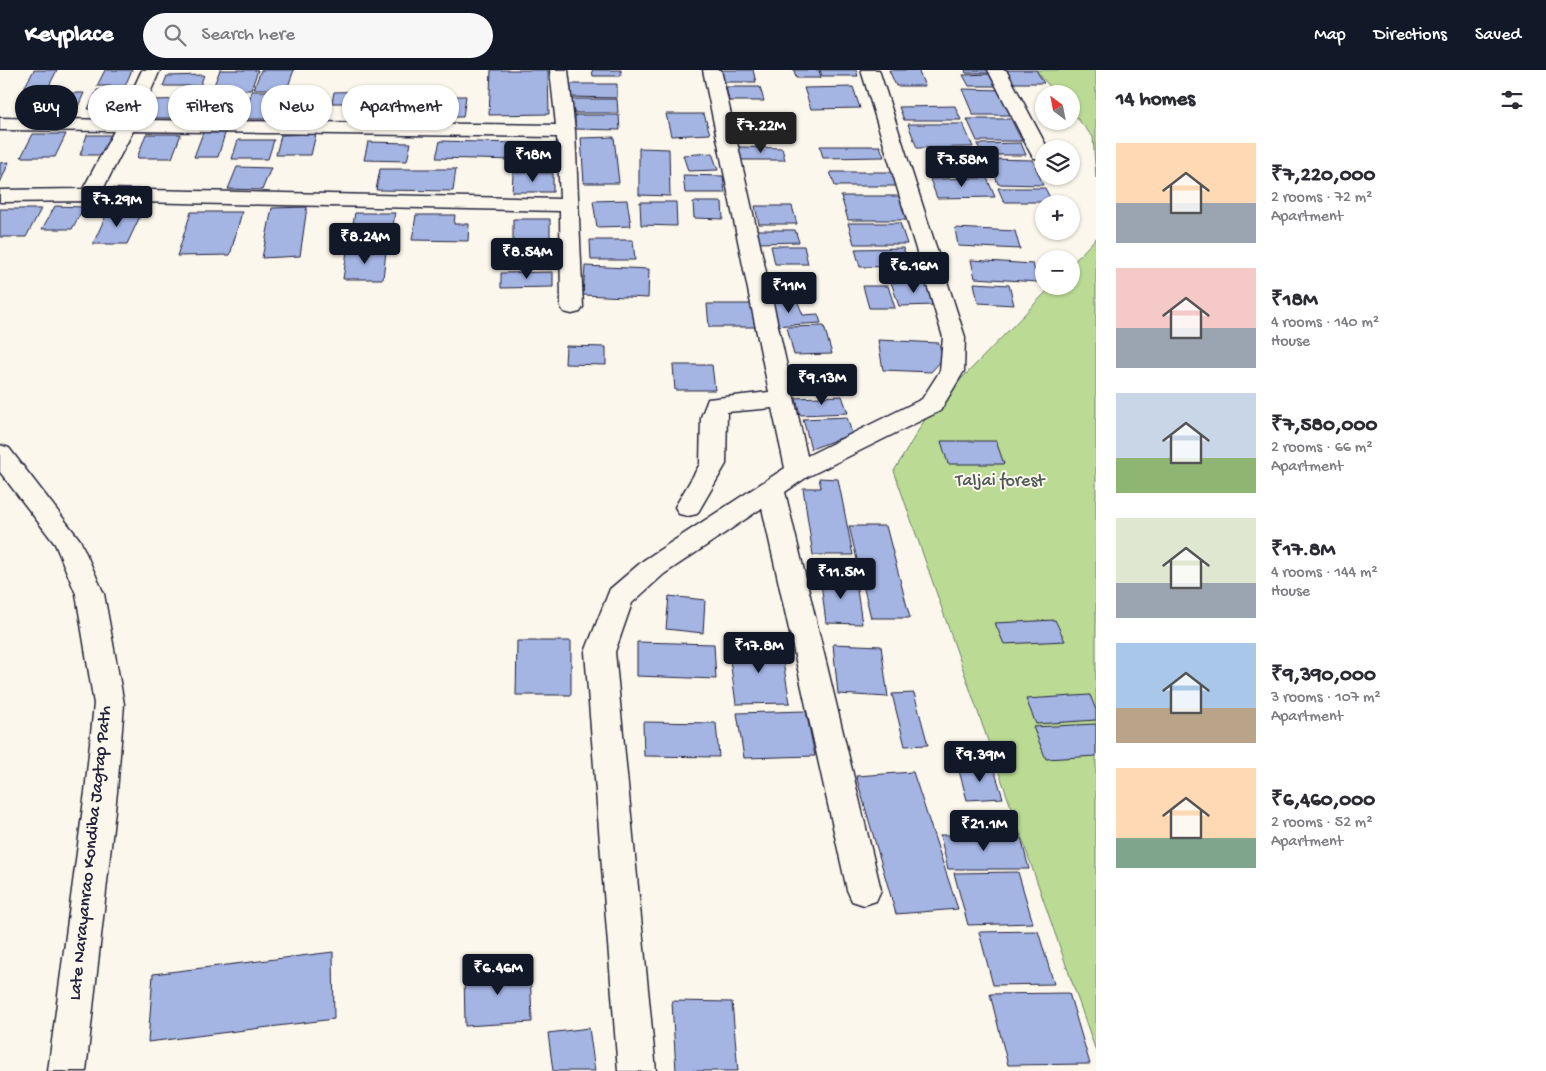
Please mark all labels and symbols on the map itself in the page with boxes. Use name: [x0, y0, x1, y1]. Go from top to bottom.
north arrow: [1035, 85, 1080, 130]
pin: ₹7.22M: [720, 112, 802, 154]
pin: ₹18M: [503, 140, 563, 183]
pin: ₹7.58M: [921, 146, 1003, 188]
pin: ₹7.29M: [76, 186, 158, 228]
pin: ₹8.24M: [324, 222, 406, 265]
pin: ₹8.54M: [486, 238, 568, 280]
pin: ₹6.16M: [873, 252, 955, 294]
pin: ₹11M: [759, 272, 819, 314]
pin: ₹9.13M: [781, 364, 863, 406]
park label: Taljai forest: [955, 471, 1046, 492]
pin: ₹11.5M: [800, 558, 882, 600]
pin: ₹17.8M: [718, 632, 800, 674]
street label: Late Narayanrao Kondiba Jagtap Path: [65, 704, 117, 1001]
pin: ₹9.39M: [939, 740, 1021, 783]
pin: ₹21.1M: [943, 810, 1025, 852]
pin: ₹6.46M: [457, 954, 539, 996]

